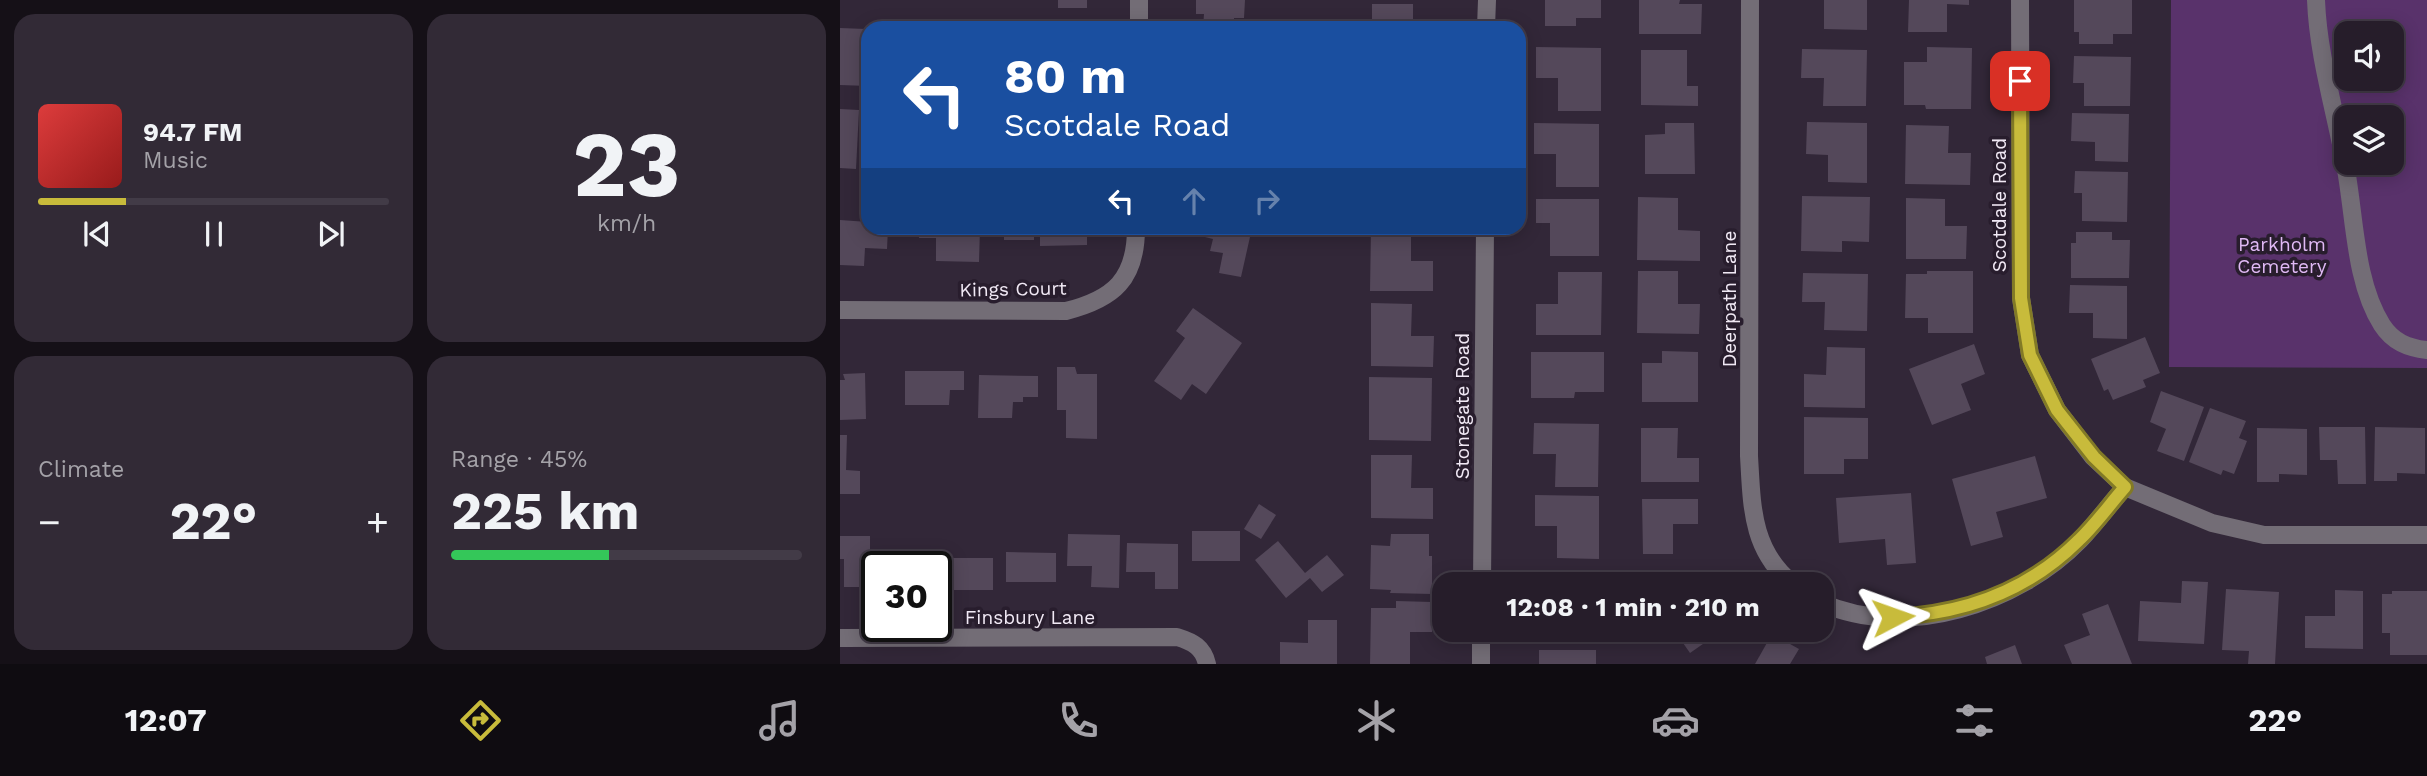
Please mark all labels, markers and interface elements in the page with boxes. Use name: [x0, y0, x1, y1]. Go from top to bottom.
map controls: [2334, 21, 2404, 175]
button: sound: [2334, 21, 2404, 91]
text: 80 m: [1004, 47, 1126, 105]
icon: left: [889, 49, 980, 140]
pin: [1990, 51, 2050, 111]
icon: arrive: [2001, 62, 2039, 100]
button: layers: [2334, 105, 2404, 175]
text: Scotdale Road: [1004, 106, 1230, 144]
text: 23: [572, 111, 681, 218]
text: 94.7 FM: [143, 117, 243, 147]
street label: Scotdale Road: [1988, 138, 2011, 272]
text: Music: [143, 147, 208, 174]
icon: left: [1102, 182, 1140, 220]
icon: ahead: [1175, 182, 1213, 220]
icon: right: [1248, 182, 1286, 220]
text: km/h: [597, 210, 656, 237]
icon: previous: [78, 215, 116, 253]
icon: pause: [195, 215, 233, 253]
icon: next: [312, 215, 350, 253]
street label: Deerpath Lane: [1718, 231, 1741, 367]
park label: Parkholm Cemetery: [2237, 233, 2327, 278]
street label: Kings Court: [959, 277, 1067, 301]
street label: Stonegate Road: [1451, 333, 1474, 479]
text: Range · 45%: [451, 446, 587, 473]
text: Climate: [38, 456, 124, 483]
text: 225 km: [451, 481, 639, 542]
text: 22°: [170, 491, 257, 552]
text: −: [38, 500, 61, 544]
text: +: [366, 500, 389, 544]
speed limit sign: 30: [861, 551, 952, 642]
position arrow: [1856, 580, 1930, 654]
text: 12:08 · 1 min · 210 m: [1506, 592, 1760, 622]
street label: Finsbury Lane: [965, 606, 1095, 629]
icon: directions: [456, 696, 505, 745]
icon: music: [755, 696, 804, 745]
icon: phone: [1054, 696, 1103, 745]
icon: climate: [1352, 696, 1401, 745]
icon: car: [1651, 696, 1700, 745]
icon: filters: [1950, 696, 1999, 745]
text: 12:07: [125, 701, 207, 739]
text: 22°: [2248, 701, 2302, 739]

